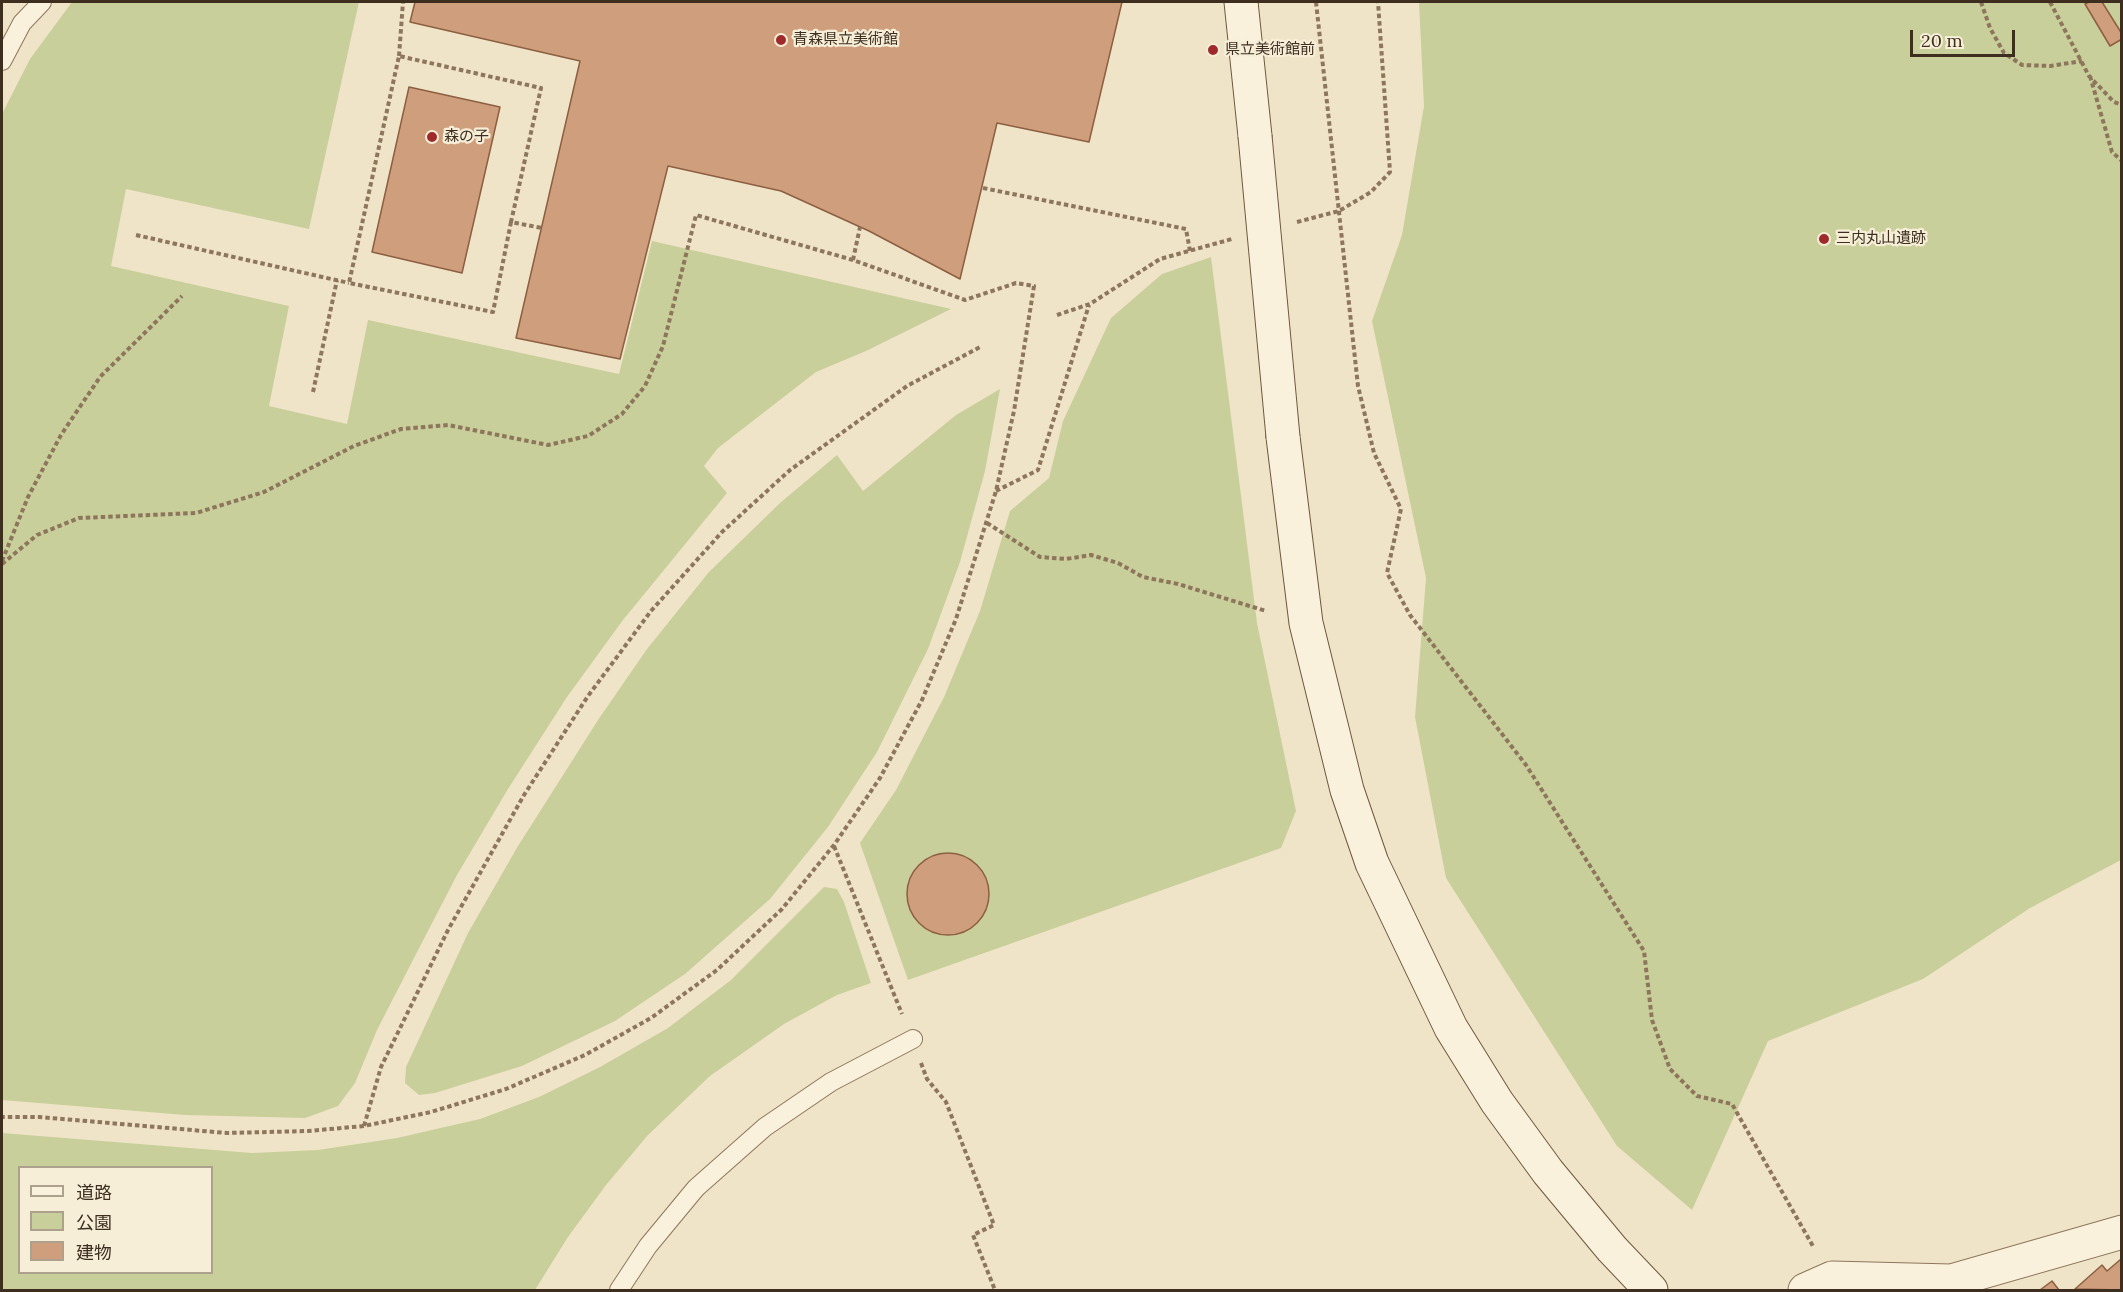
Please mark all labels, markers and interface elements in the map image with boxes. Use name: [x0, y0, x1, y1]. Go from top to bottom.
scale bar: [1913, 18, 2018, 56]
text: 20 m: [1921, 29, 1963, 52]
place label: 青森県立美術館: [793, 31, 898, 49]
marker: 青森県立美術館: [774, 33, 788, 47]
place label: 県立美術館前: [1225, 41, 1315, 59]
marker: 県立美術館前: [1206, 43, 1220, 57]
place label: 森の子: [444, 128, 489, 146]
marker: 森の子: [425, 130, 439, 144]
place label: 三内丸山遺跡: [1836, 230, 1926, 248]
marker: 三内丸山遺跡: [1817, 232, 1831, 246]
legend: [18, 1166, 213, 1274]
text: 道路: [76, 1181, 112, 1204]
text: 公園: [76, 1211, 112, 1234]
text: 建物: [76, 1241, 112, 1264]

